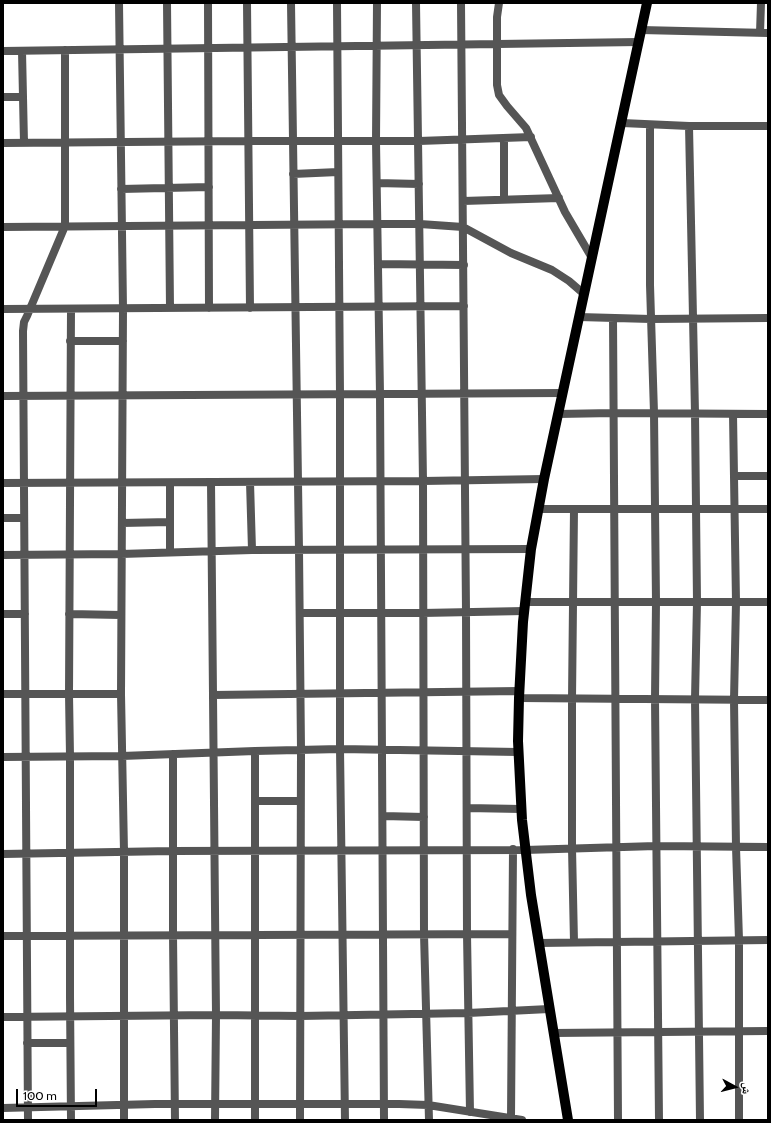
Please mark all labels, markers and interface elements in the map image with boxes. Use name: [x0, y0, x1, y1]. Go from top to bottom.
north arrow: [715, 1067, 755, 1107]
scale bar: [18, 1081, 99, 1107]
text: ش: [739, 1082, 755, 1095]
text: 100 m: [23, 1088, 57, 1103]

